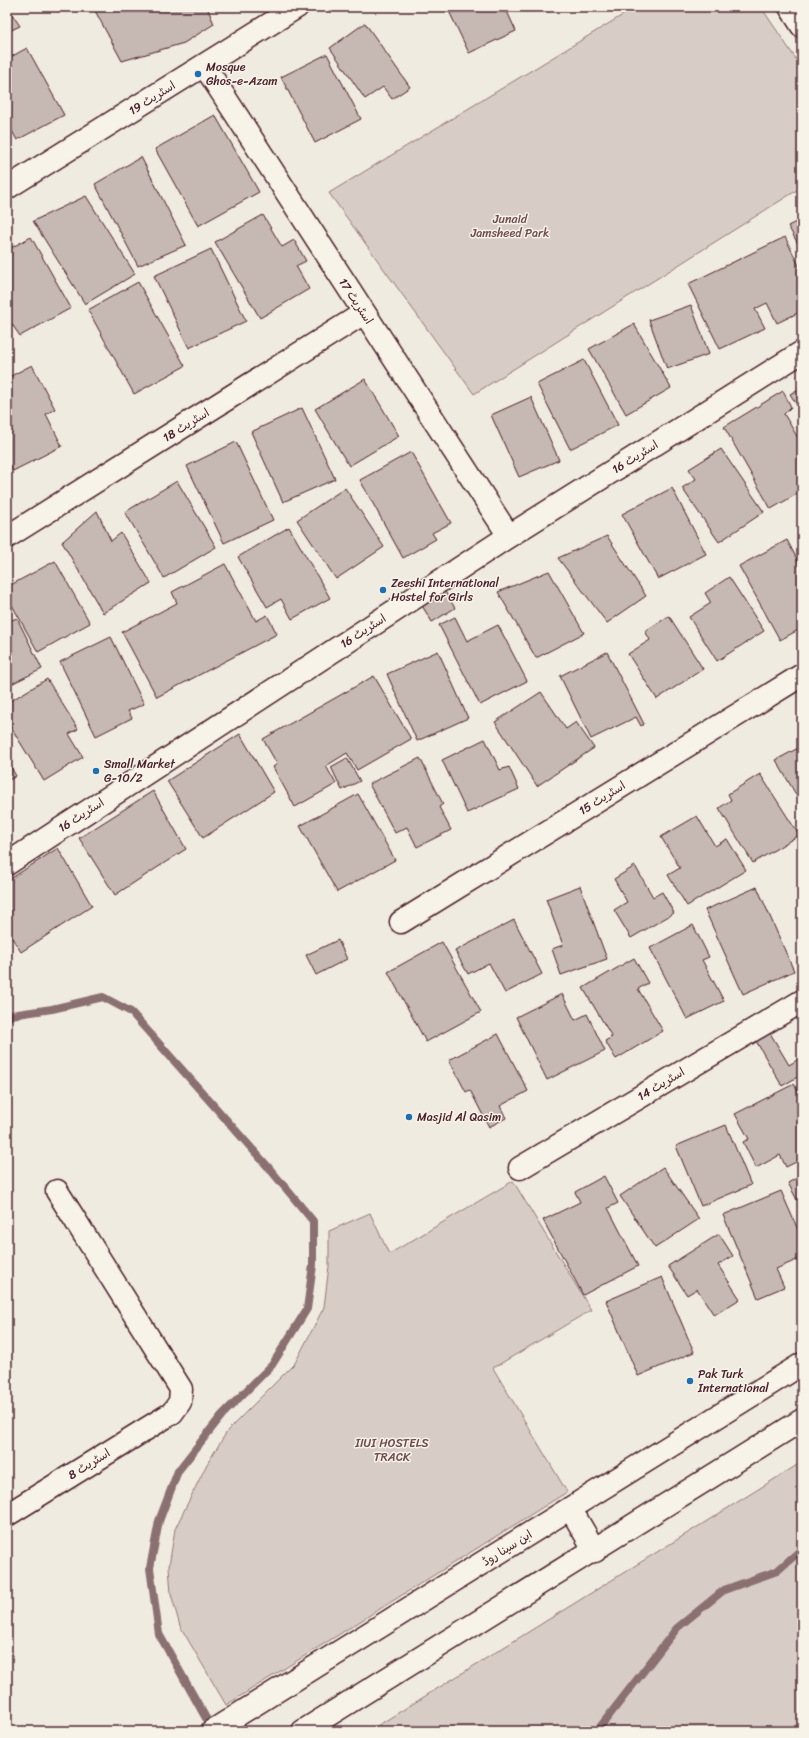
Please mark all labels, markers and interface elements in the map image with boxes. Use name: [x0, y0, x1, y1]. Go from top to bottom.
place label: Mosque Ghos-e-Azam: [206, 56, 278, 92]
marker: Mosque Ghos-e-Azam: [193, 69, 203, 79]
street label: اسٹریٹ 19: [124, 75, 180, 121]
park label: Junaid Jamsheed Park: [470, 208, 549, 244]
street label: اسٹریٹ 17: [333, 273, 379, 329]
street label: اسٹریٹ 18: [158, 402, 214, 448]
street label: اسٹریٹ 16: [607, 434, 663, 480]
place label: Zeeshi International Hostel for Girls: [391, 572, 499, 608]
marker: Zeeshi International Hostel for Girls: [378, 585, 388, 595]
street label: اسٹریٹ 16: [335, 608, 391, 654]
place label: Small Market G-10/2: [104, 753, 176, 789]
marker: Small Market G-10/2: [91, 766, 101, 776]
street label: اسٹریٹ 15: [574, 775, 630, 821]
street label: اسٹریٹ 16: [53, 792, 109, 838]
street label: اسٹریٹ 14: [633, 1061, 689, 1107]
place label: Masjid Al Qasim: [417, 1106, 501, 1128]
marker: Masjid Al Qasim: [404, 1112, 414, 1122]
place label: Pak Turk International: [697, 1363, 769, 1399]
marker: Pak Turk International: [685, 1376, 695, 1386]
park label: IIUI HOSTELS TRACK: [354, 1432, 429, 1468]
street label: اسٹریٹ 8: [63, 1442, 115, 1486]
street label: ابن سینا روڈ: [477, 1524, 537, 1572]

